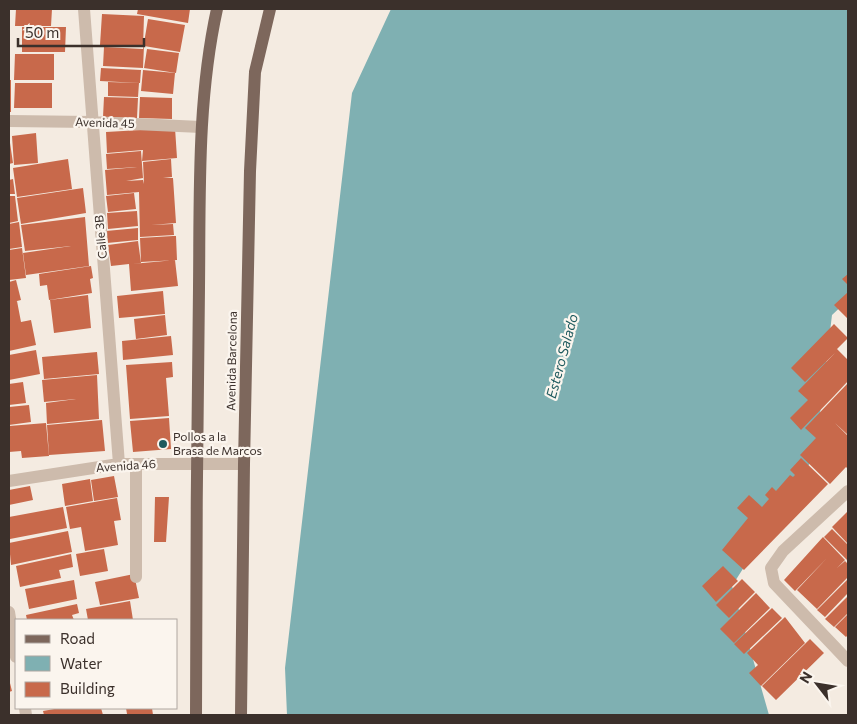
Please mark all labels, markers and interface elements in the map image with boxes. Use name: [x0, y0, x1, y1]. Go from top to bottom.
scale bar: [18, 15, 144, 47]
text: 50 m: [25, 23, 59, 41]
street label: Avenida 45: [75, 114, 135, 130]
street label: Calle 3B: [91, 214, 109, 260]
street label: Avenida Barcelona: [223, 311, 239, 411]
water label: Estero Salado: [542, 312, 581, 400]
place label: Pollos a la Brasa de Marcos: [173, 429, 262, 457]
marker: Pollos a la Brasa de Marcos: [157, 438, 169, 450]
street label: Avenida 46: [95, 456, 156, 474]
legend: [15, 619, 178, 709]
text: Road: [60, 629, 95, 647]
text: Water: [60, 654, 102, 672]
north arrow: [792, 659, 842, 709]
text: N: [795, 668, 815, 686]
text: Building: [60, 679, 115, 697]

